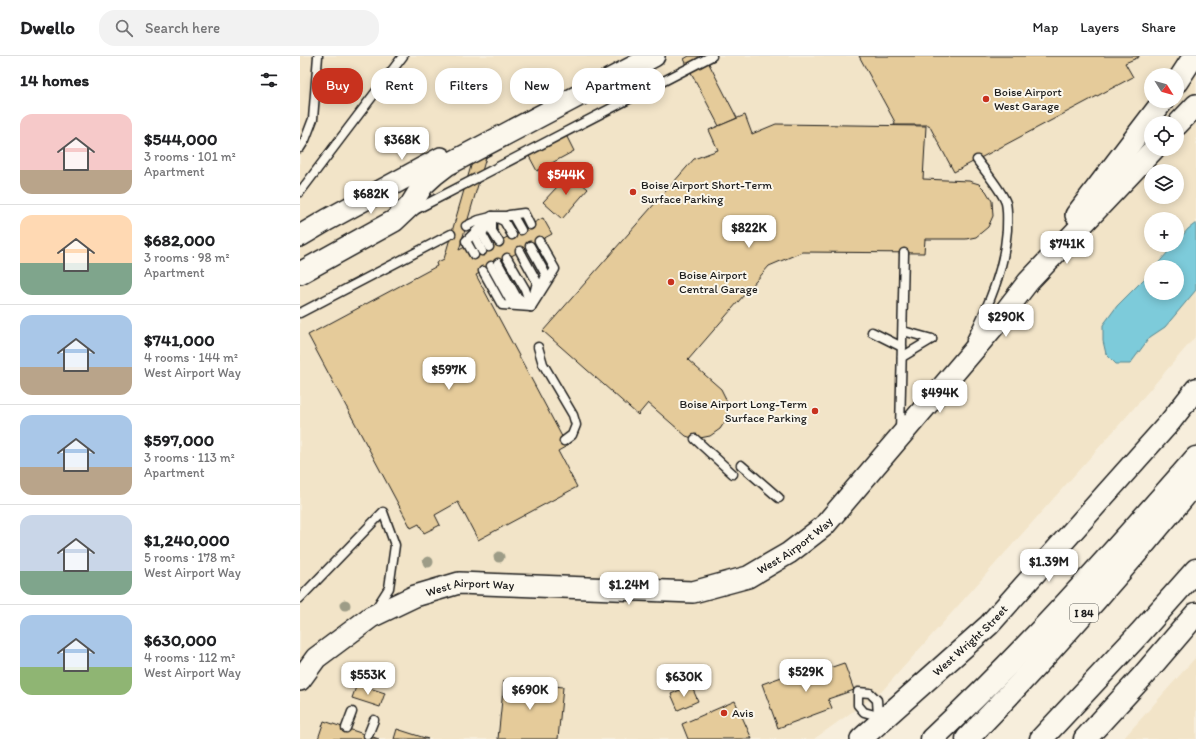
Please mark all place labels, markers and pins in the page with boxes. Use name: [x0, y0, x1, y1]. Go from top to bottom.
place label: Boise Airport West Garage: [994, 85, 1062, 113]
marker: Boise Airport West Garage: [981, 94, 991, 104]
pin: $368K: [374, 127, 430, 161]
pin: $544K: [538, 162, 594, 196]
place label: Boise Airport Short-Term Surface Parking: [641, 178, 772, 206]
pin: $682K: [343, 181, 399, 215]
marker: Boise Airport Short-Term Surface Parking: [628, 187, 638, 197]
pin: $822K: [721, 215, 777, 249]
pin: $741K: [1039, 231, 1095, 265]
place label: Boise Airport Central Garage: [679, 268, 758, 296]
marker: Boise Airport Central Garage: [666, 277, 676, 287]
pin: $290K: [978, 304, 1034, 338]
pin: $597K: [421, 357, 477, 391]
pin: $494K: [912, 380, 968, 414]
place label: Boise Airport Long-Term Surface Parking: [680, 397, 808, 425]
marker: Boise Airport Long-Term Surface Parking: [810, 406, 820, 416]
pin: $1.39M: [1016, 549, 1082, 583]
pin: $1.24M: [596, 572, 662, 606]
pin: $529K: [778, 659, 834, 693]
pin: $553K: [340, 662, 396, 696]
pin: $630K: [656, 664, 712, 698]
pin: $690K: [502, 677, 558, 711]
place label: Avis: [732, 706, 753, 720]
marker: Avis: [719, 708, 729, 718]

